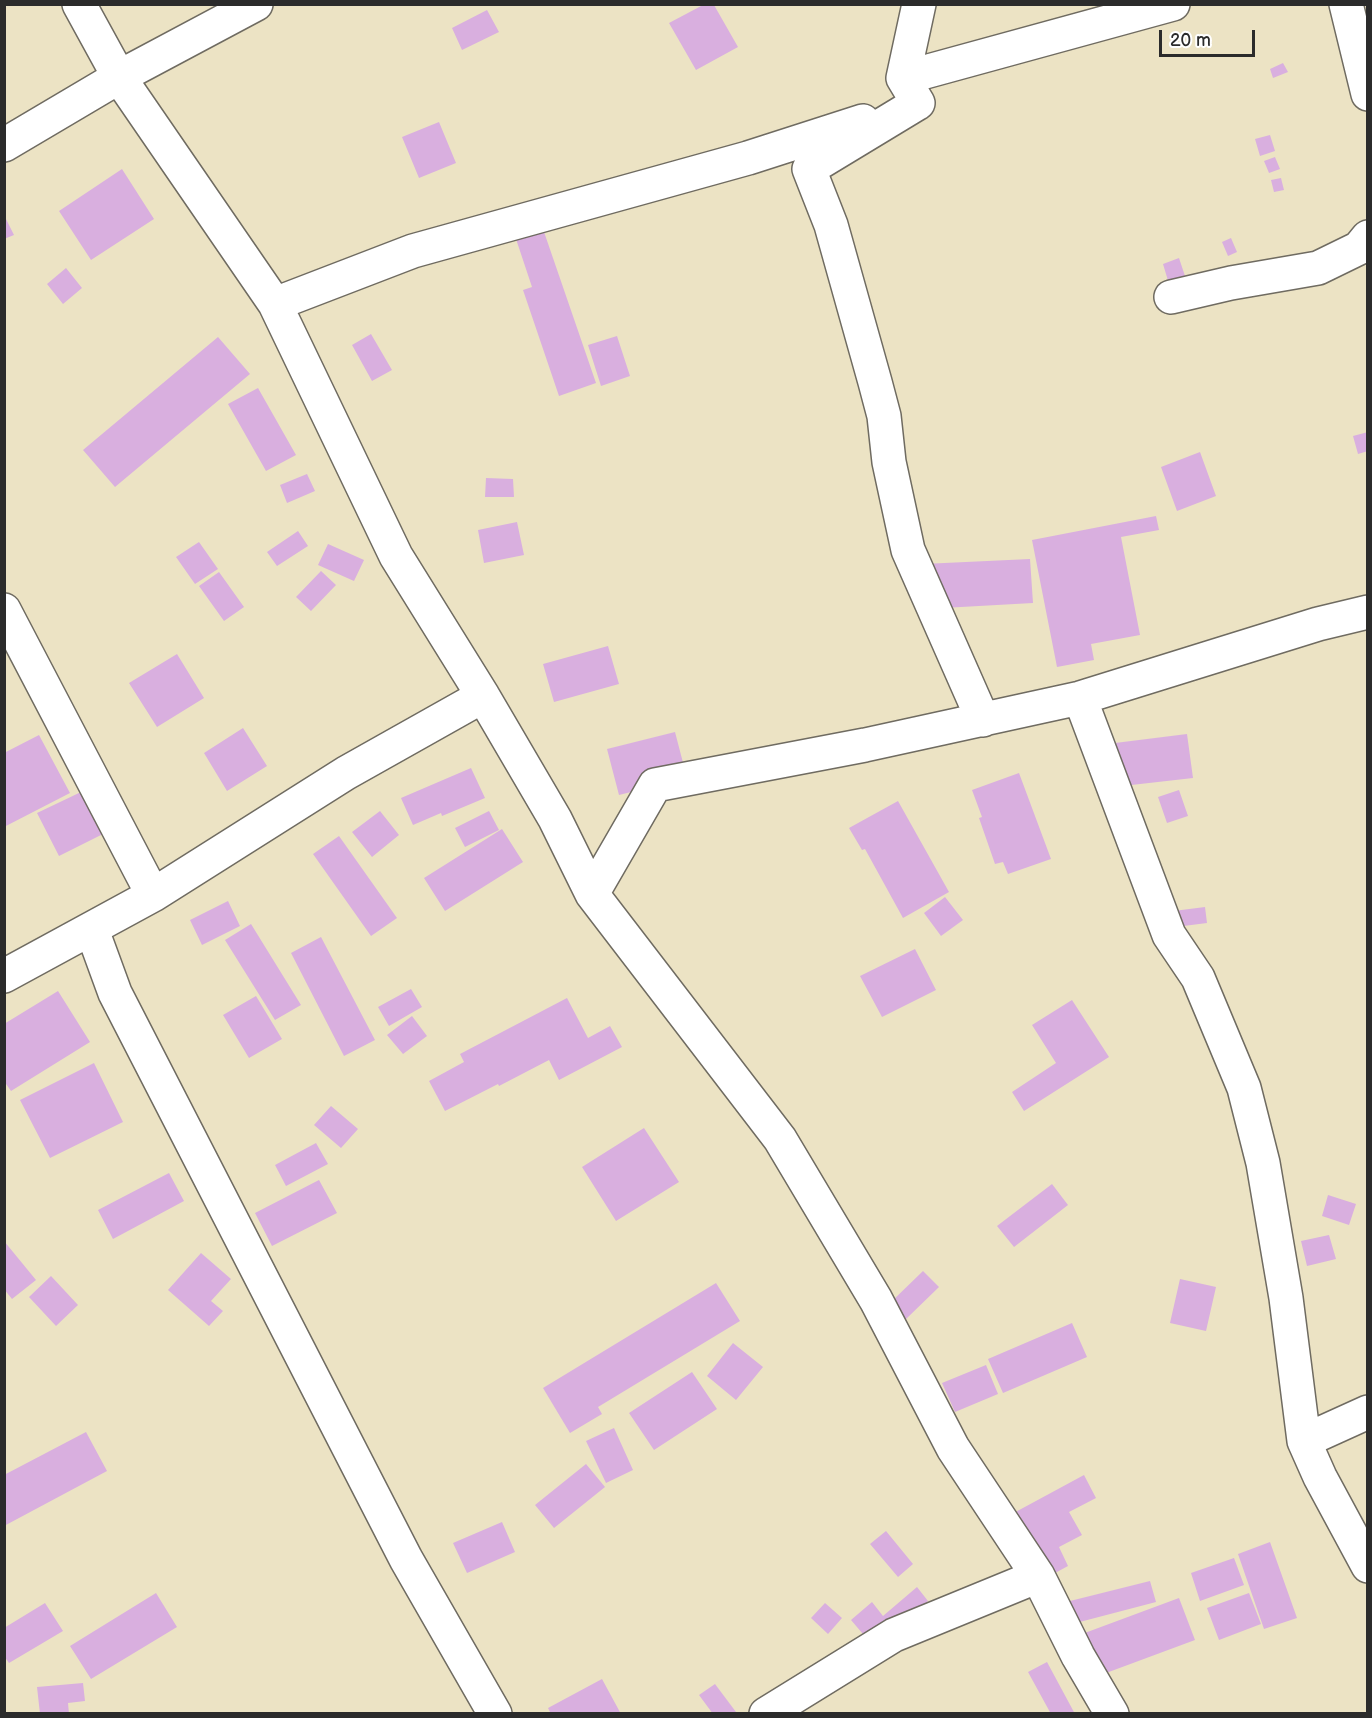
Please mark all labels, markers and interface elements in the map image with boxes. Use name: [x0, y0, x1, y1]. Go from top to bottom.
scale bar: [1162, 18, 1258, 56]
text: 20 m: [1170, 30, 1211, 51]

